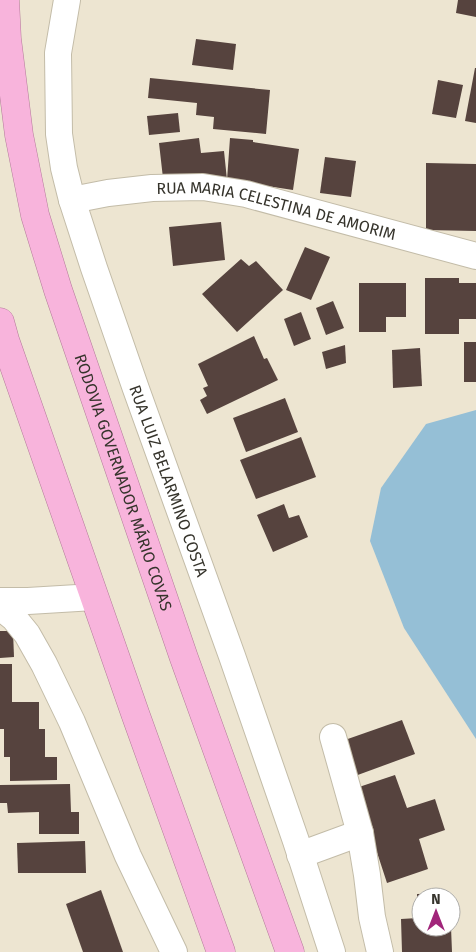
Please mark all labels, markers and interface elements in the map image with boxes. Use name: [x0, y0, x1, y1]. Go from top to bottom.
street label: RUA MARIA CELESTINA DE AMORIM: [156, 178, 398, 244]
street label: RODOVIA GOVERNADOR MÁRIO COVAS: [71, 351, 176, 614]
street label: RUA LUIZ BELARMINO COSTA: [125, 382, 212, 580]
north arrow: [411, 887, 461, 937]
text: N: [431, 891, 441, 908]

